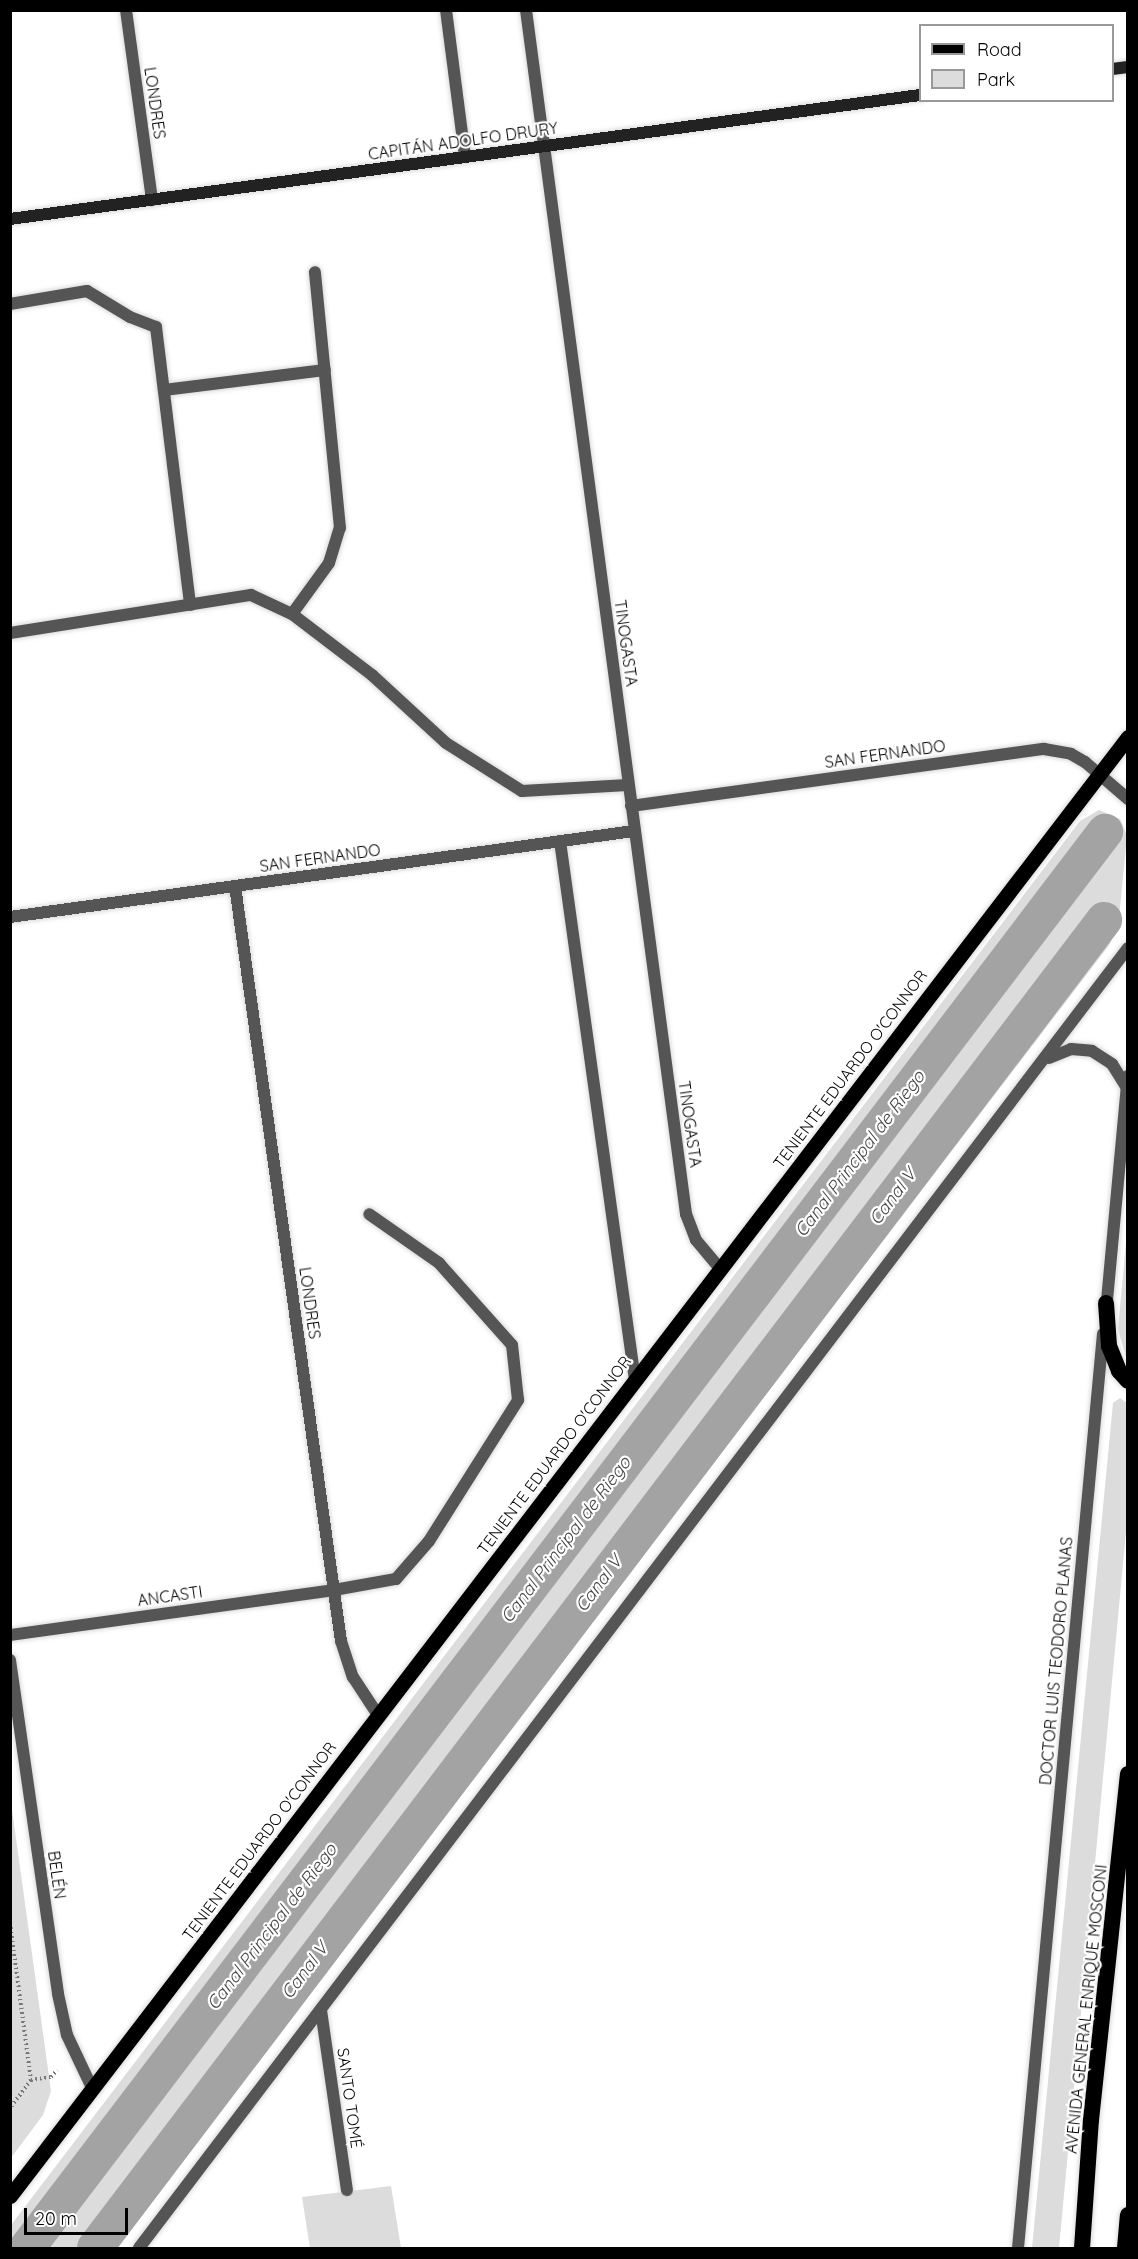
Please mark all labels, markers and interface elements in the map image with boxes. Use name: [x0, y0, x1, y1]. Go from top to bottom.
legend: [919, 24, 1114, 102]
text: Road: [977, 38, 1022, 61]
street label: LONDRES: [140, 66, 170, 140]
text: Park: [977, 68, 1015, 91]
street label: CAPITÁN ADOLFO DRURY: [367, 118, 559, 164]
street label: TINOGASTA: [610, 598, 642, 688]
street label: SAN FERNANDO: [823, 736, 947, 772]
street label: SAN FERNANDO: [258, 840, 382, 876]
street label: TENIENTE EDUARDO O'CONNOR: [769, 966, 931, 1172]
water label: Canal Principal de Riego: [790, 1067, 930, 1241]
street label: TINOGASTA: [674, 1079, 706, 1169]
water label: Canal V: [865, 1165, 921, 1229]
street label: LONDRES: [295, 1266, 325, 1340]
street label: TENIENTE EDUARDO O'CONNOR: [473, 1352, 635, 1558]
water label: Canal Principal de Riego: [496, 1453, 636, 1627]
street label: DOCTOR LUIS TEODORO PLANAS: [1036, 1536, 1076, 1786]
water label: Canal V: [571, 1552, 627, 1616]
street label: ANCASTI: [136, 1582, 204, 1610]
street label: TENIENTE EDUARDO O'CONNOR: [178, 1738, 340, 1944]
water label: Canal Principal de Riego: [202, 1840, 342, 2014]
street label: BELÉN: [44, 1850, 70, 1900]
street label: AVENIDA GENERAL ENRIQUE MOSCONI: [1061, 1863, 1111, 2155]
water label: Canal V: [277, 1939, 333, 2003]
street label: SANTO TOMÉ: [333, 2047, 367, 2149]
scale bar: [27, 2196, 130, 2234]
text: 20 m: [35, 2207, 77, 2230]

